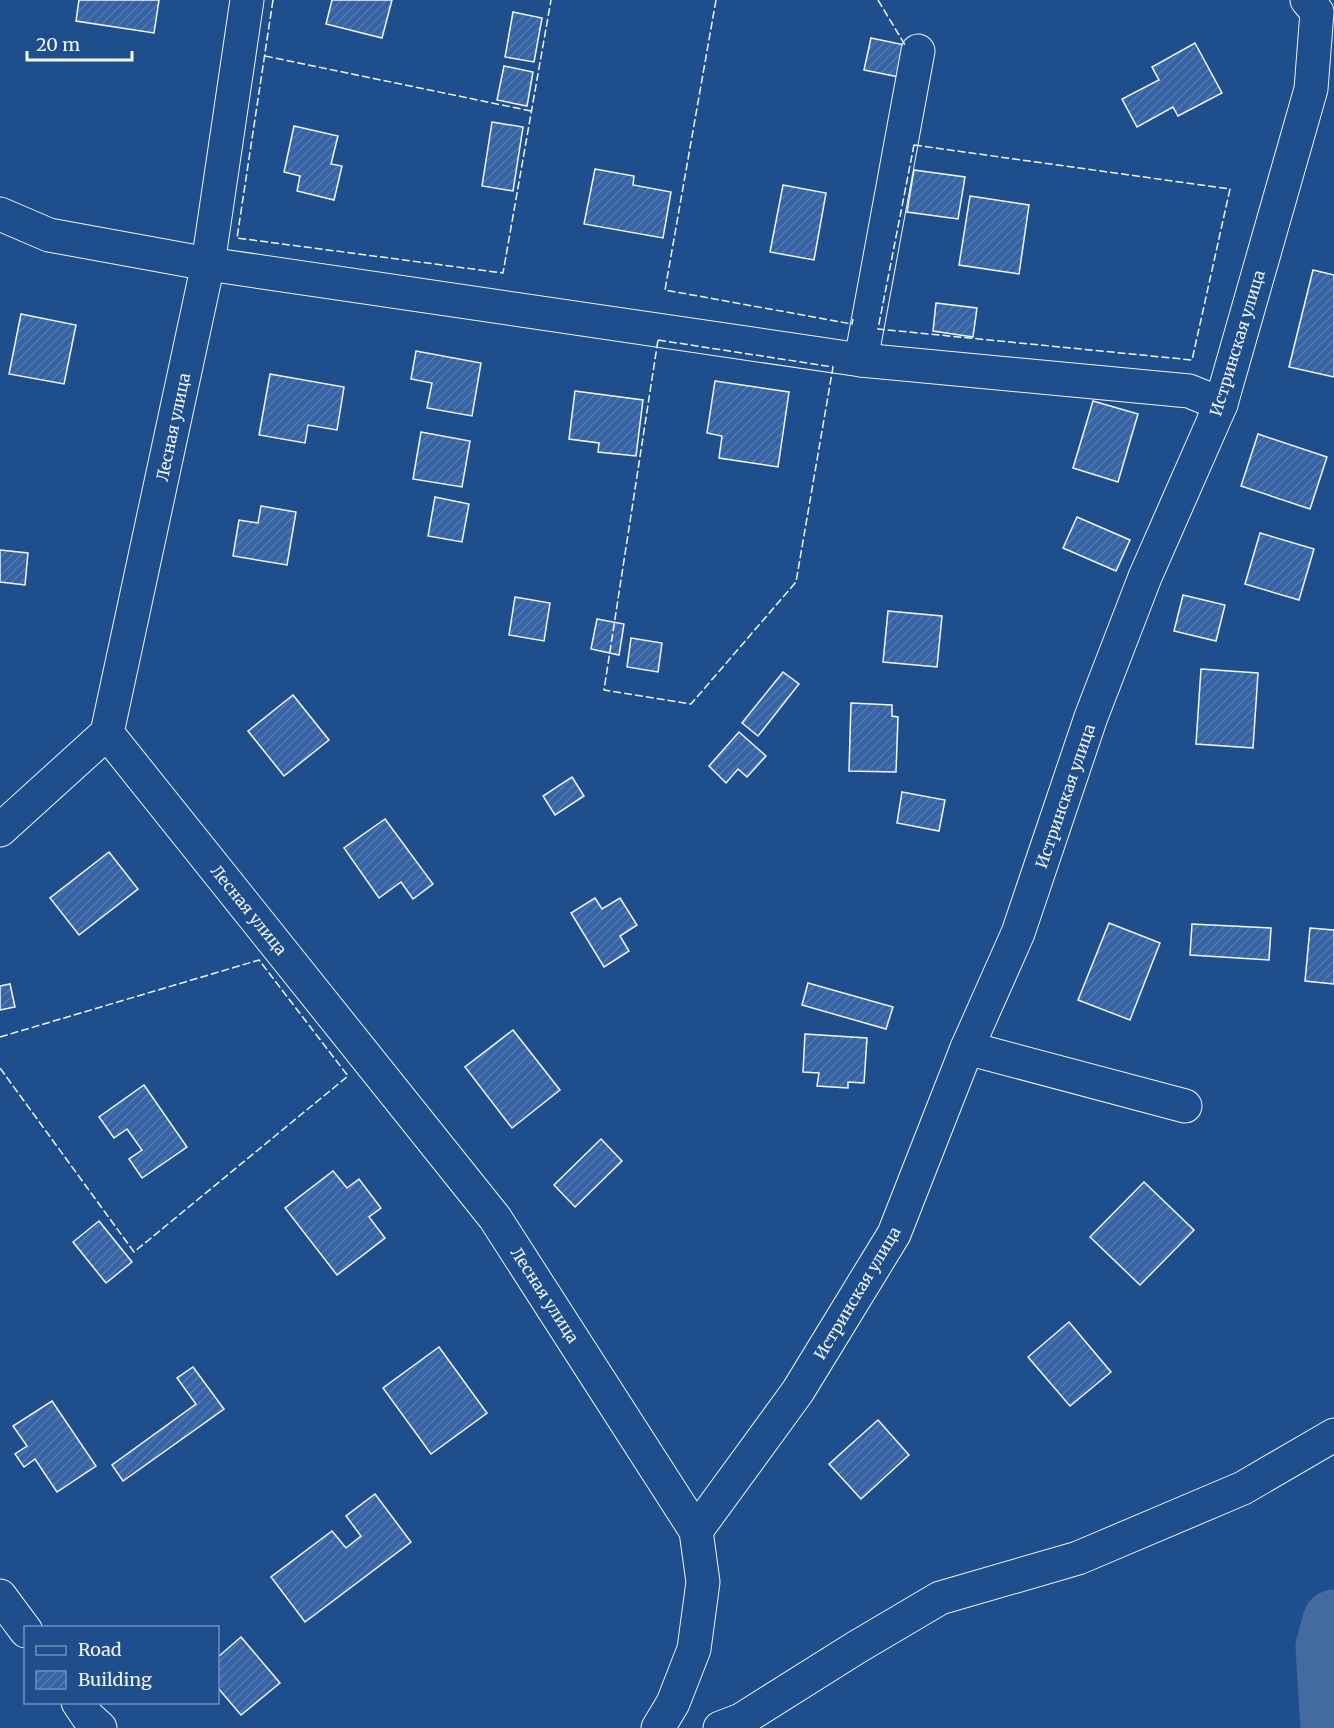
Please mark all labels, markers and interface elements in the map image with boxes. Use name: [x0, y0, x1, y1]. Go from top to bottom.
scale bar: [27, 24, 132, 62]
text: 20 m: [36, 33, 80, 56]
street label: Истринская улица: [1205, 267, 1269, 418]
street label: Лесная улица: [152, 371, 194, 483]
street label: Истринская улица: [1031, 721, 1099, 871]
street label: Лесная улица: [207, 861, 292, 959]
street label: Истринская улица: [809, 1223, 905, 1363]
street label: Лесная улица: [507, 1243, 584, 1347]
legend: [24, 1626, 219, 1704]
text: Road: [78, 1638, 122, 1661]
text: Building: [78, 1668, 152, 1691]

